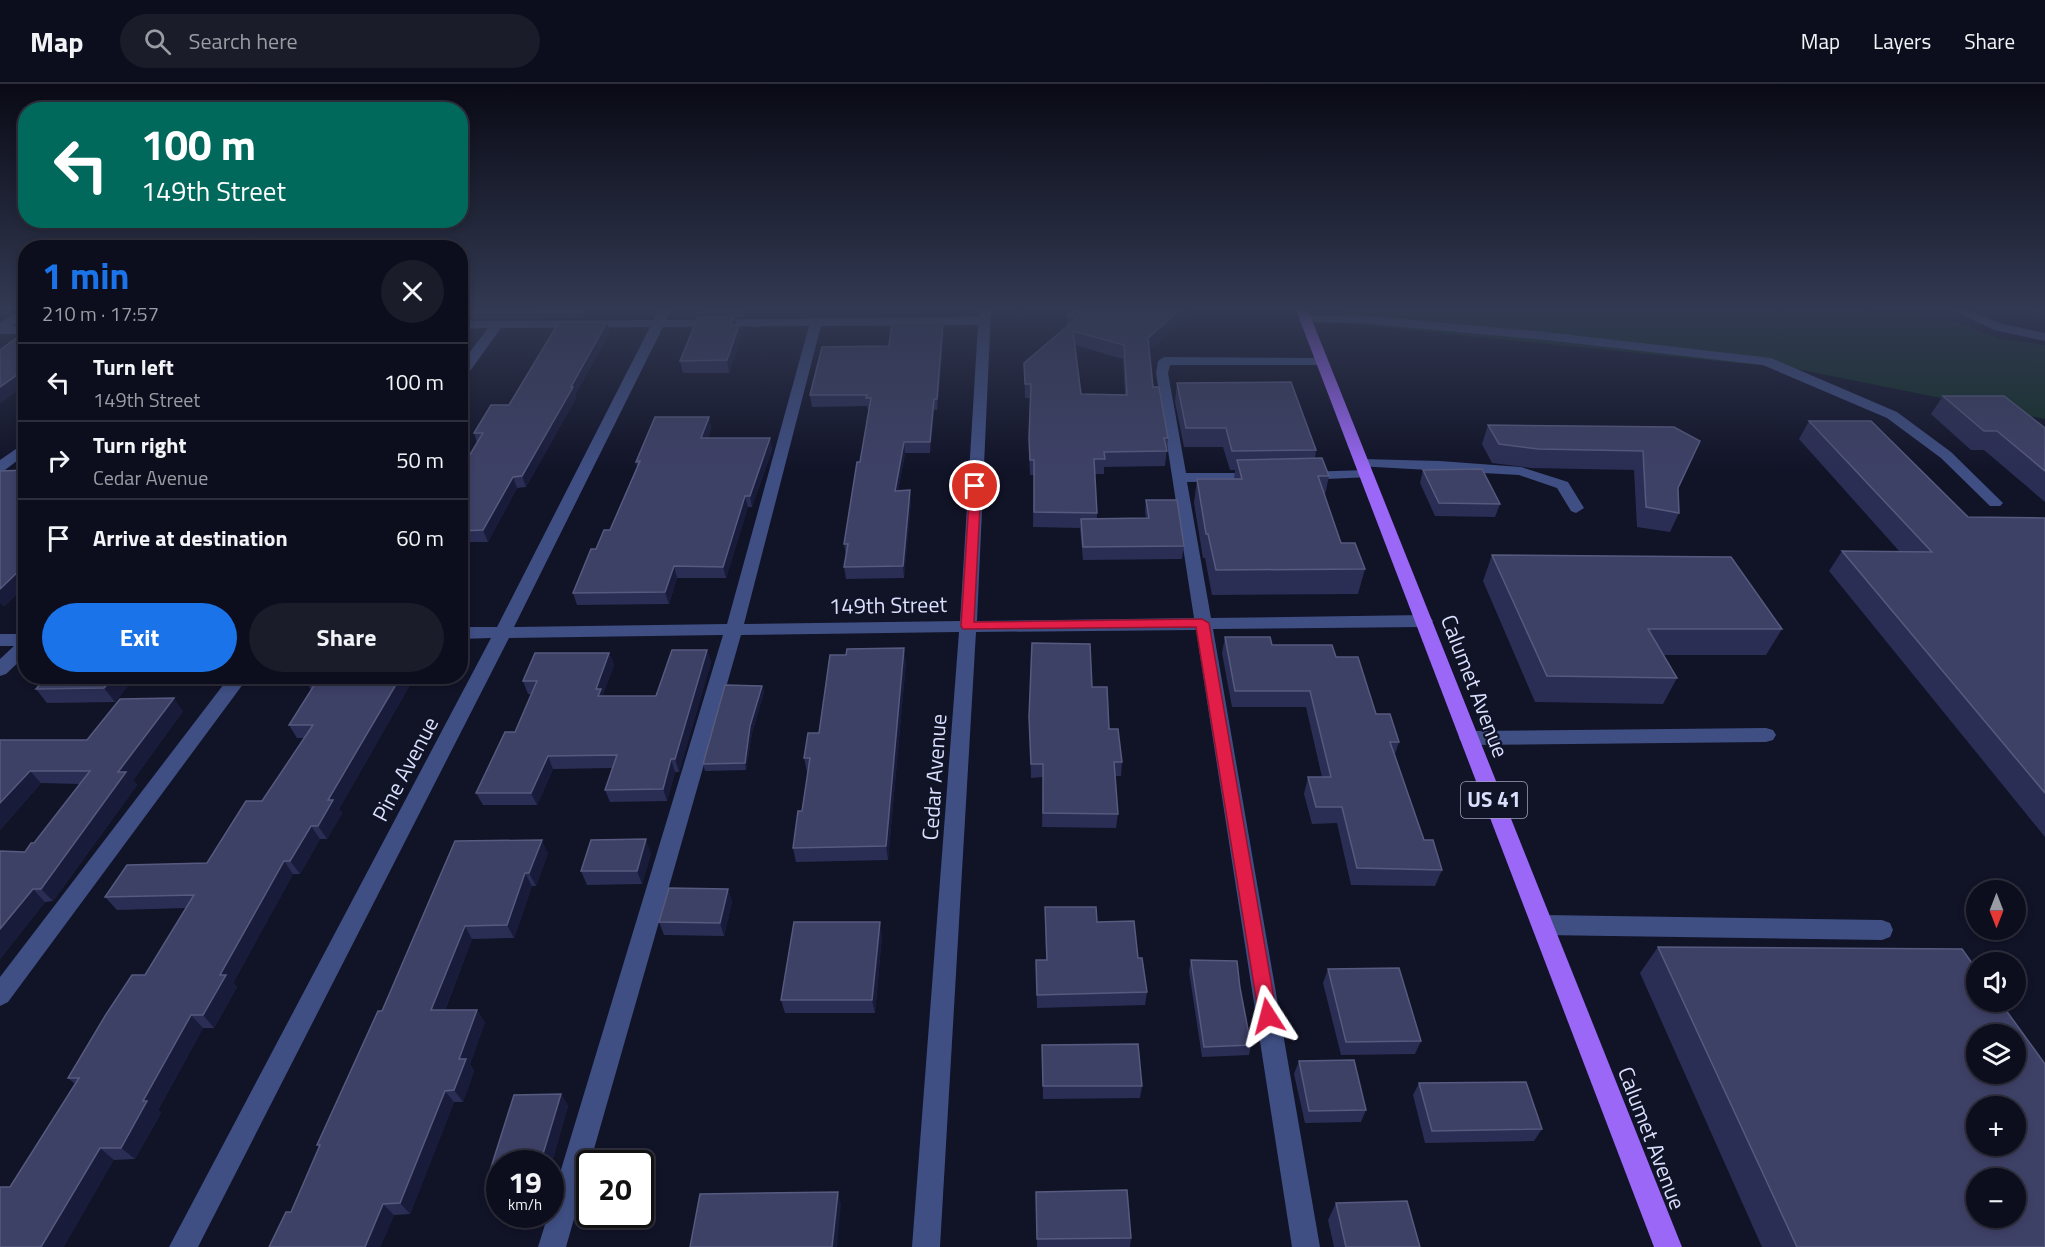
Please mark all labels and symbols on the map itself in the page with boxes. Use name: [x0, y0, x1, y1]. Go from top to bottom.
pin: [949, 460, 1000, 511]
street label: 149th Street: [829, 587, 948, 623]
street label: Calumet Avenue: [1432, 610, 1518, 762]
street label: Pine Avenue: [363, 710, 447, 828]
street label: Cedar Avenue: [913, 713, 955, 841]
road number: US 41: [1461, 782, 1527, 818]
north arrow: [1966, 880, 2026, 940]
position arrow: [1236, 984, 1300, 1048]
street label: Calumet Avenue: [1609, 1062, 1695, 1214]
speed limit sign: 20: [576, 1150, 654, 1228]

